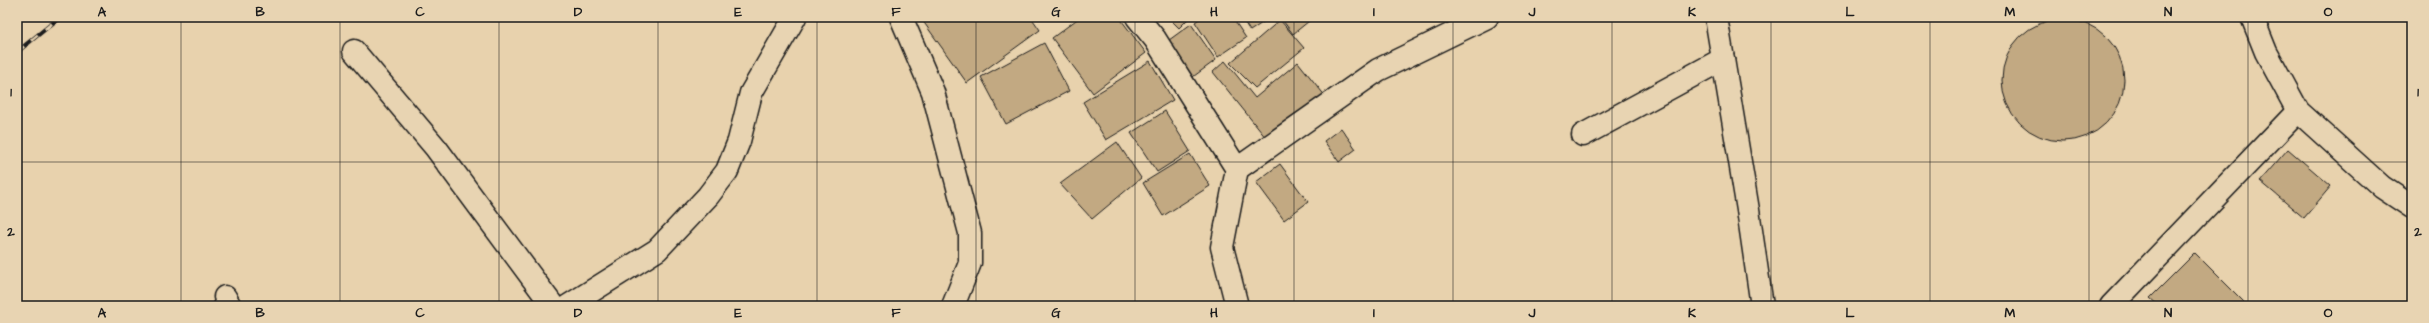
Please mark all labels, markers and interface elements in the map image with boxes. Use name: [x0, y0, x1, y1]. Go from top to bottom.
text: A: [98, 3, 107, 21]
text: B: [255, 3, 265, 21]
text: C: [415, 3, 425, 21]
text: D: [574, 3, 583, 21]
text: E: [734, 3, 742, 21]
text: F: [891, 3, 901, 21]
text: G: [1051, 3, 1061, 21]
text: H: [1210, 3, 1218, 21]
text: I: [1373, 3, 1375, 21]
text: J: [1528, 3, 1536, 21]
text: K: [1688, 3, 1696, 21]
text: L: [1845, 3, 1855, 21]
text: M: [2005, 3, 2016, 21]
text: N: [2164, 3, 2172, 21]
text: O: [2324, 3, 2333, 21]
text: 1: [10, 83, 12, 101]
text: 1: [2417, 83, 2419, 101]
text: 2: [6, 223, 15, 241]
text: 2: [2413, 223, 2422, 241]
text: A: [98, 304, 107, 322]
text: B: [255, 304, 265, 322]
text: C: [415, 304, 425, 322]
text: D: [574, 304, 583, 322]
text: E: [734, 304, 742, 322]
text: F: [891, 304, 901, 322]
text: G: [1051, 304, 1061, 322]
text: H: [1210, 304, 1218, 322]
text: I: [1373, 304, 1375, 322]
text: J: [1528, 304, 1536, 322]
text: K: [1688, 304, 1696, 322]
text: L: [1845, 304, 1855, 322]
text: M: [2005, 304, 2016, 322]
text: N: [2164, 304, 2172, 322]
text: O: [2324, 304, 2333, 322]

